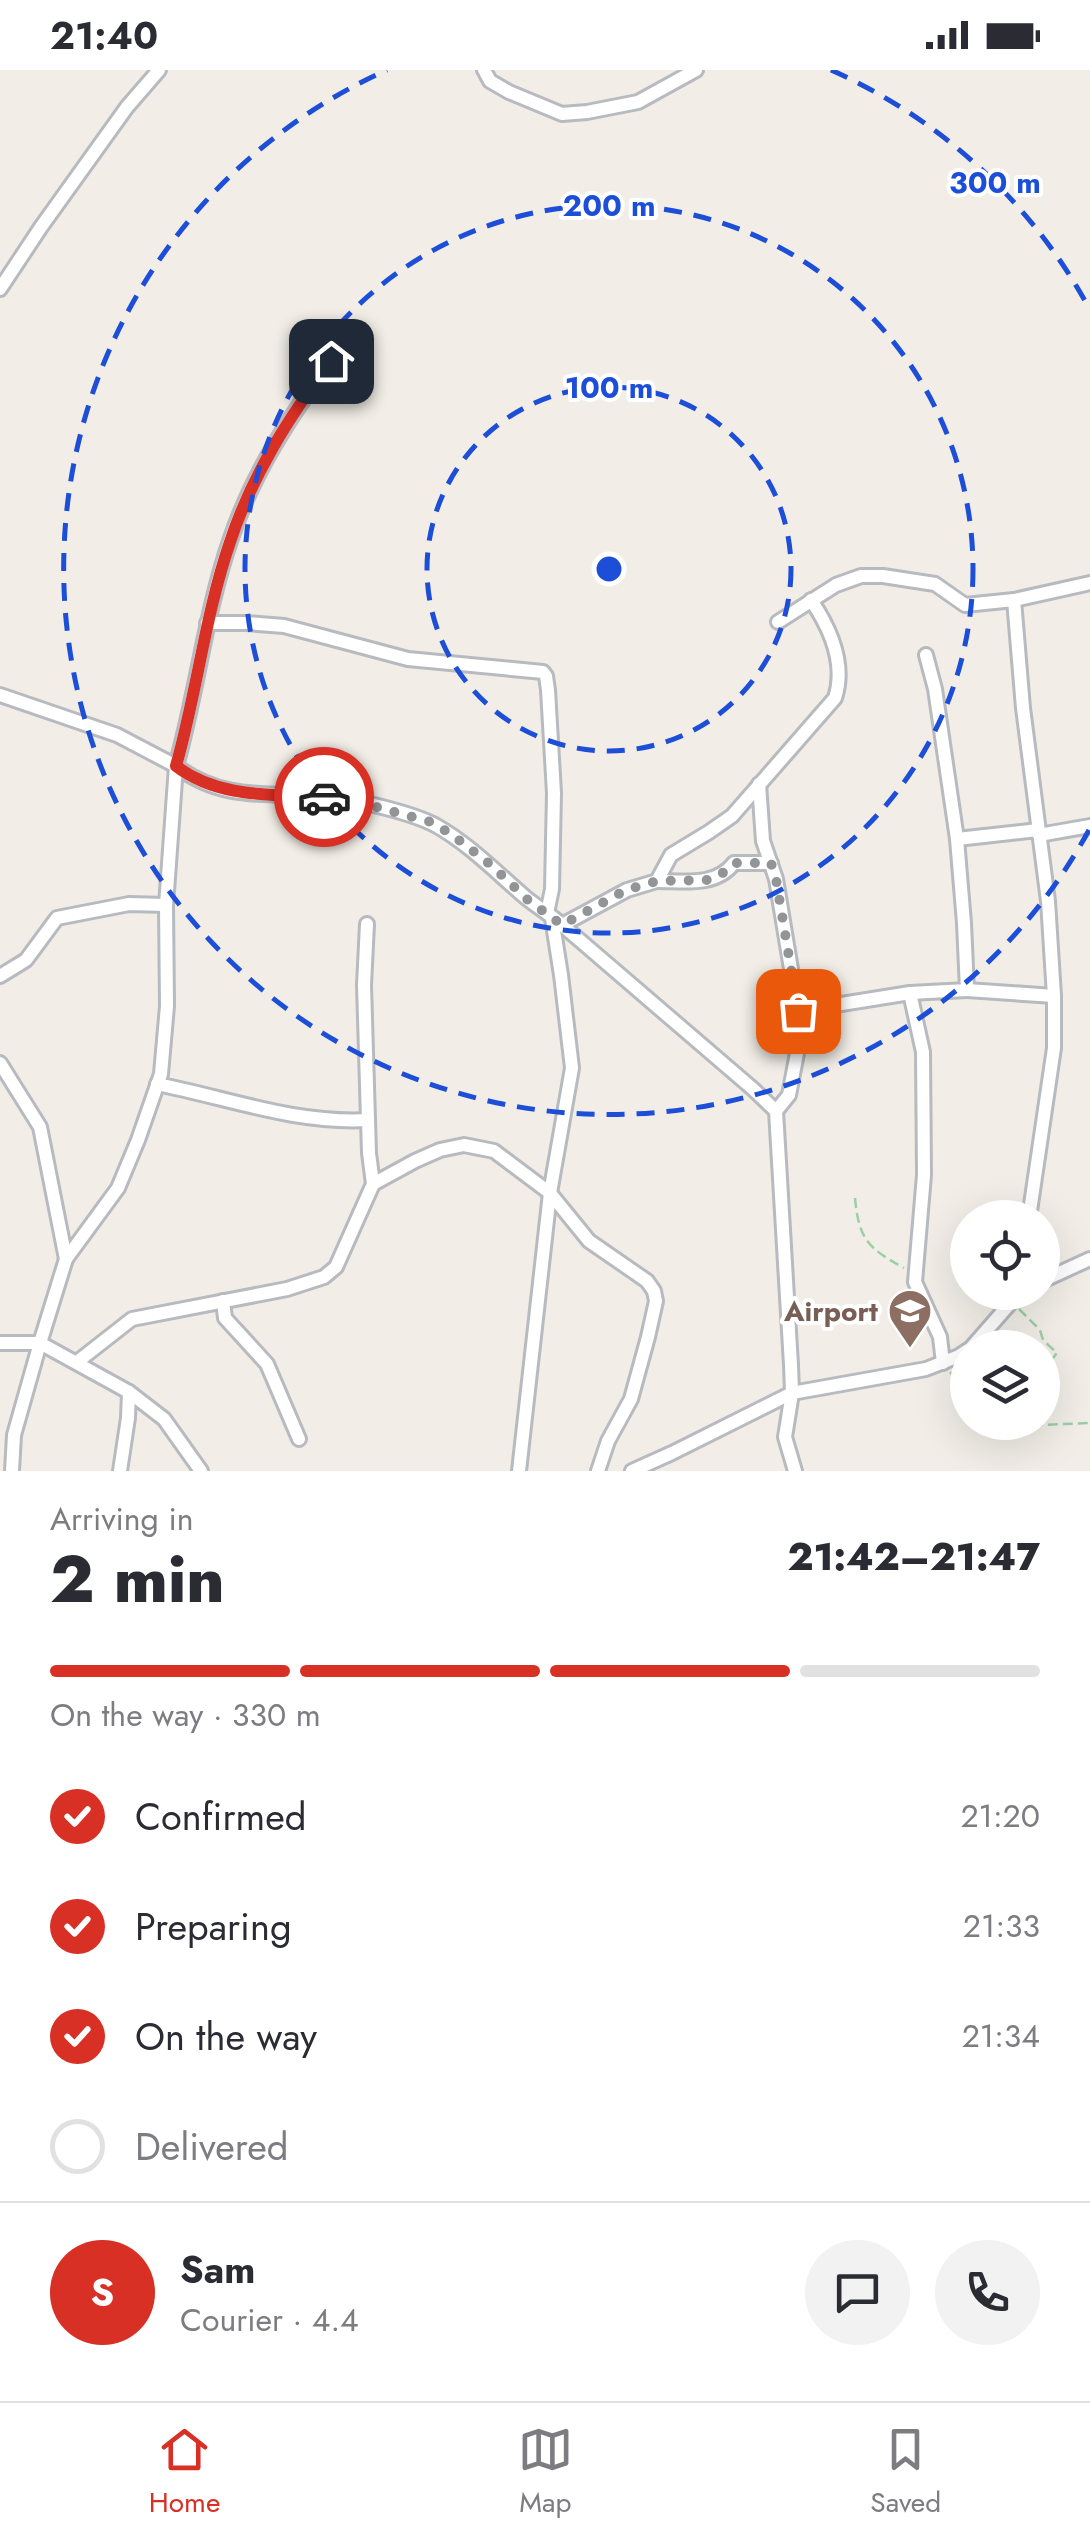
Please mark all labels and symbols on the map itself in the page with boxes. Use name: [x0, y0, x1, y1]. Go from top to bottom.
text: 300 m: [949, 161, 1041, 204]
text: 200 m: [563, 184, 656, 227]
pin: [289, 319, 374, 404]
text: 100 m: [565, 366, 653, 409]
centre of rings: [591, 551, 627, 587]
courier: [274, 747, 374, 847]
pin: [756, 969, 841, 1054]
school or university icon: Airport: [887, 1288, 933, 1349]
place label: Airport: [783, 1291, 878, 1332]

